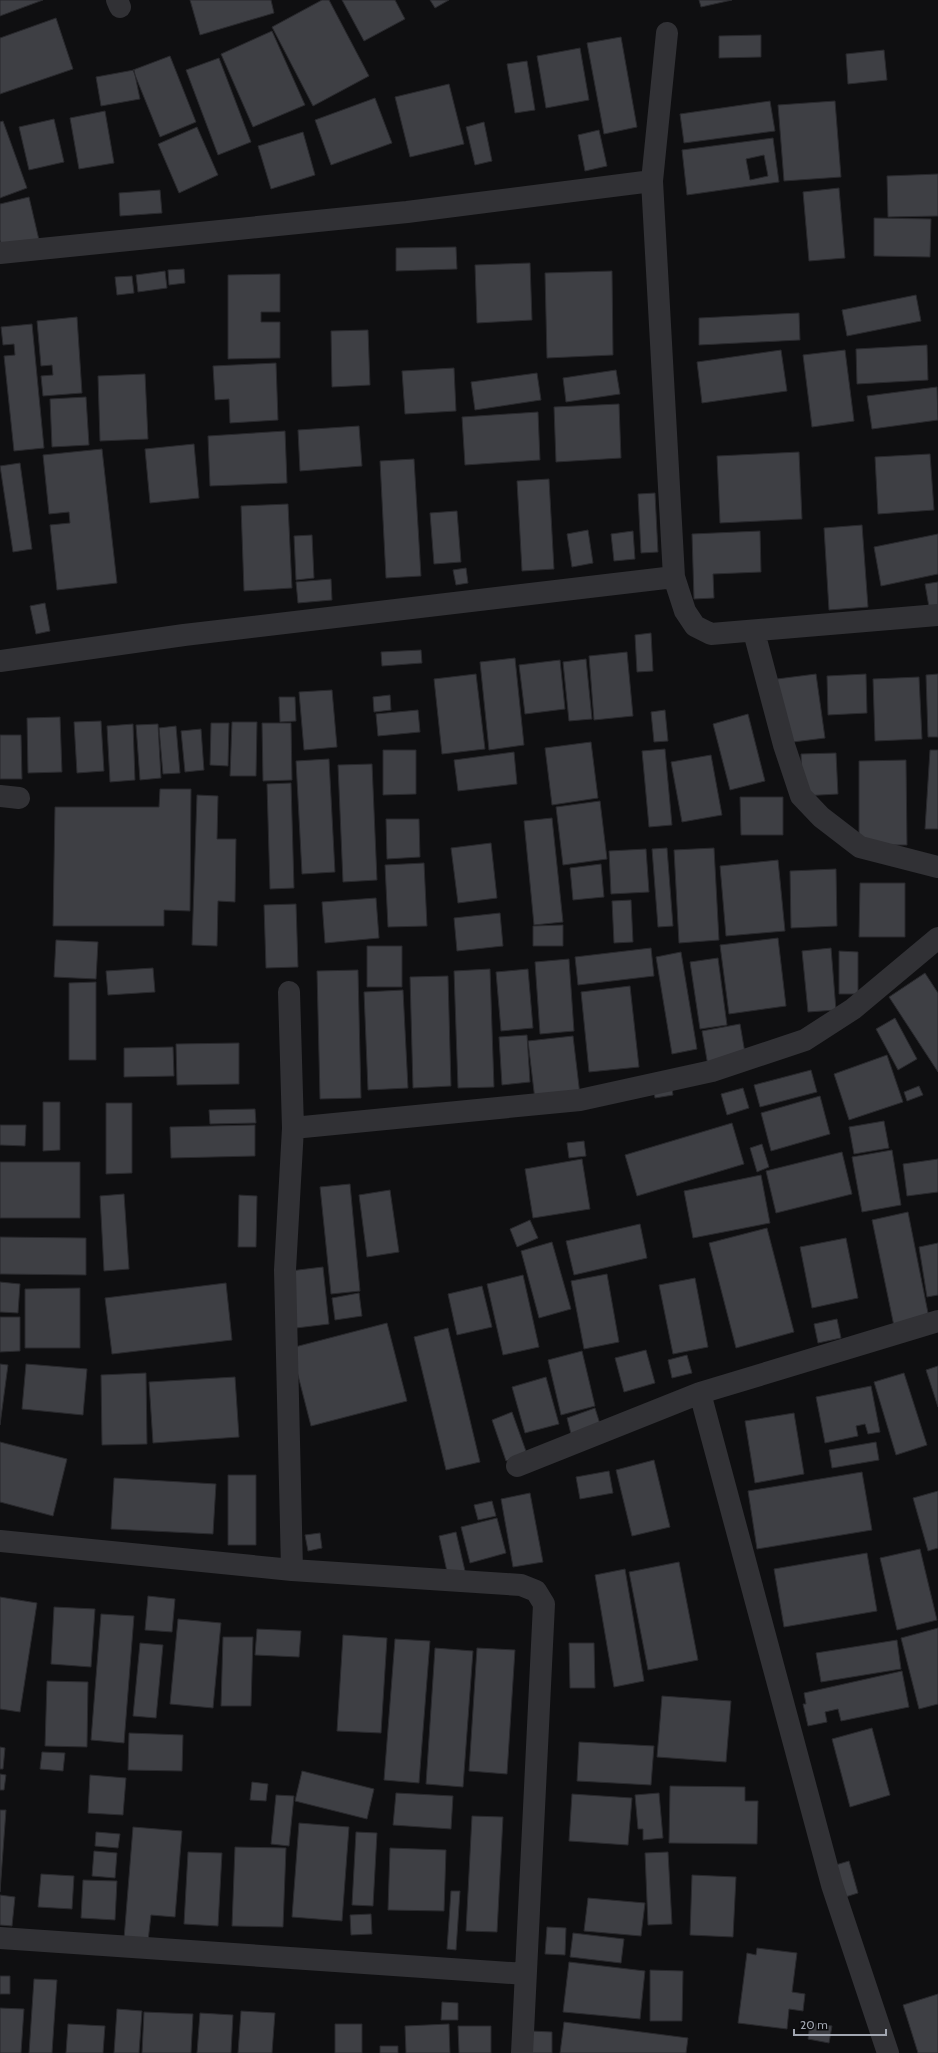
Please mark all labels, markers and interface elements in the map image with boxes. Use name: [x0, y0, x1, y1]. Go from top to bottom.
scale bar: [794, 2011, 886, 2037]
text: 20 m: [800, 2017, 828, 2032]

